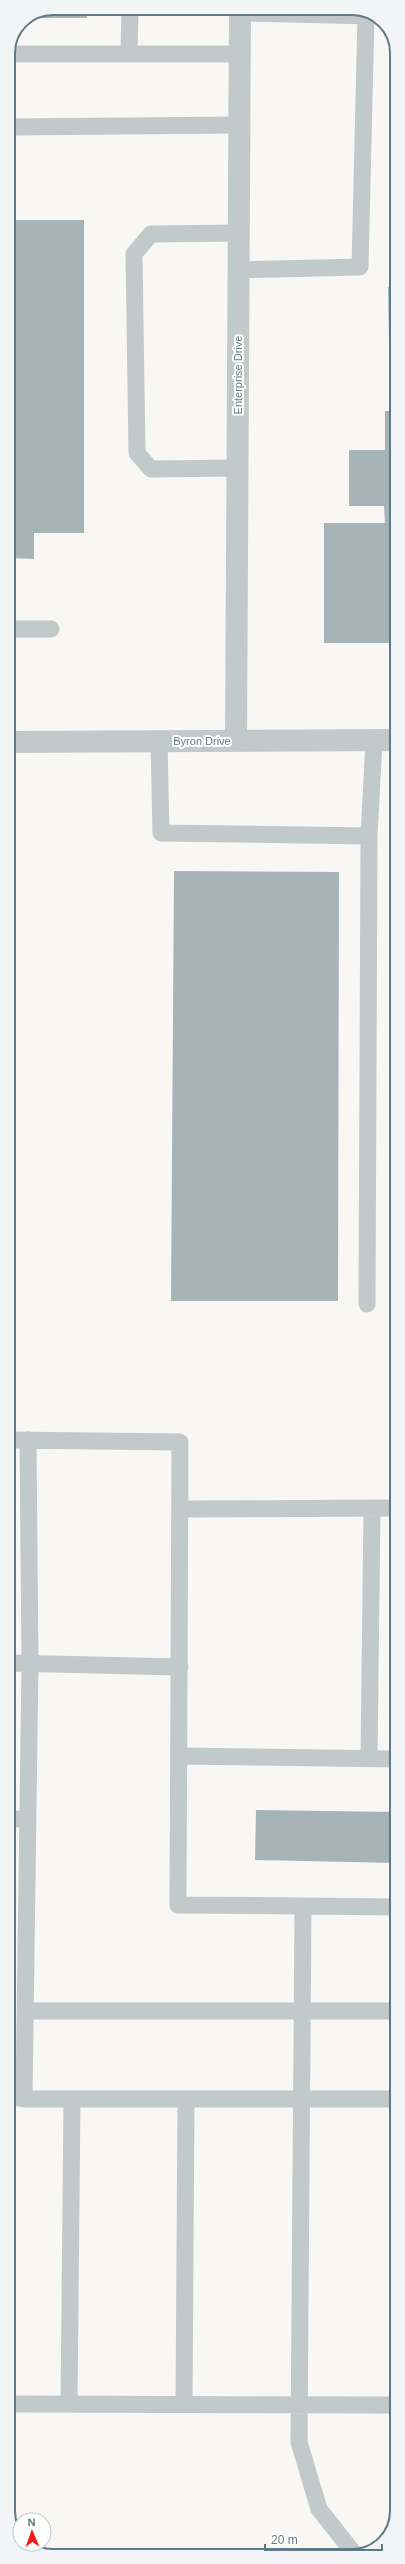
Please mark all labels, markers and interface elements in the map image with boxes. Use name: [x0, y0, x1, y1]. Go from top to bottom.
street label: Enterprise Drive: [232, 336, 244, 414]
street label: Byron Drive: [173, 735, 231, 747]
north arrow: [12, 2512, 52, 2552]
text: N: [27, 2516, 36, 2528]
scale bar: [265, 2526, 382, 2552]
text: 20 m: [271, 2533, 298, 2547]

